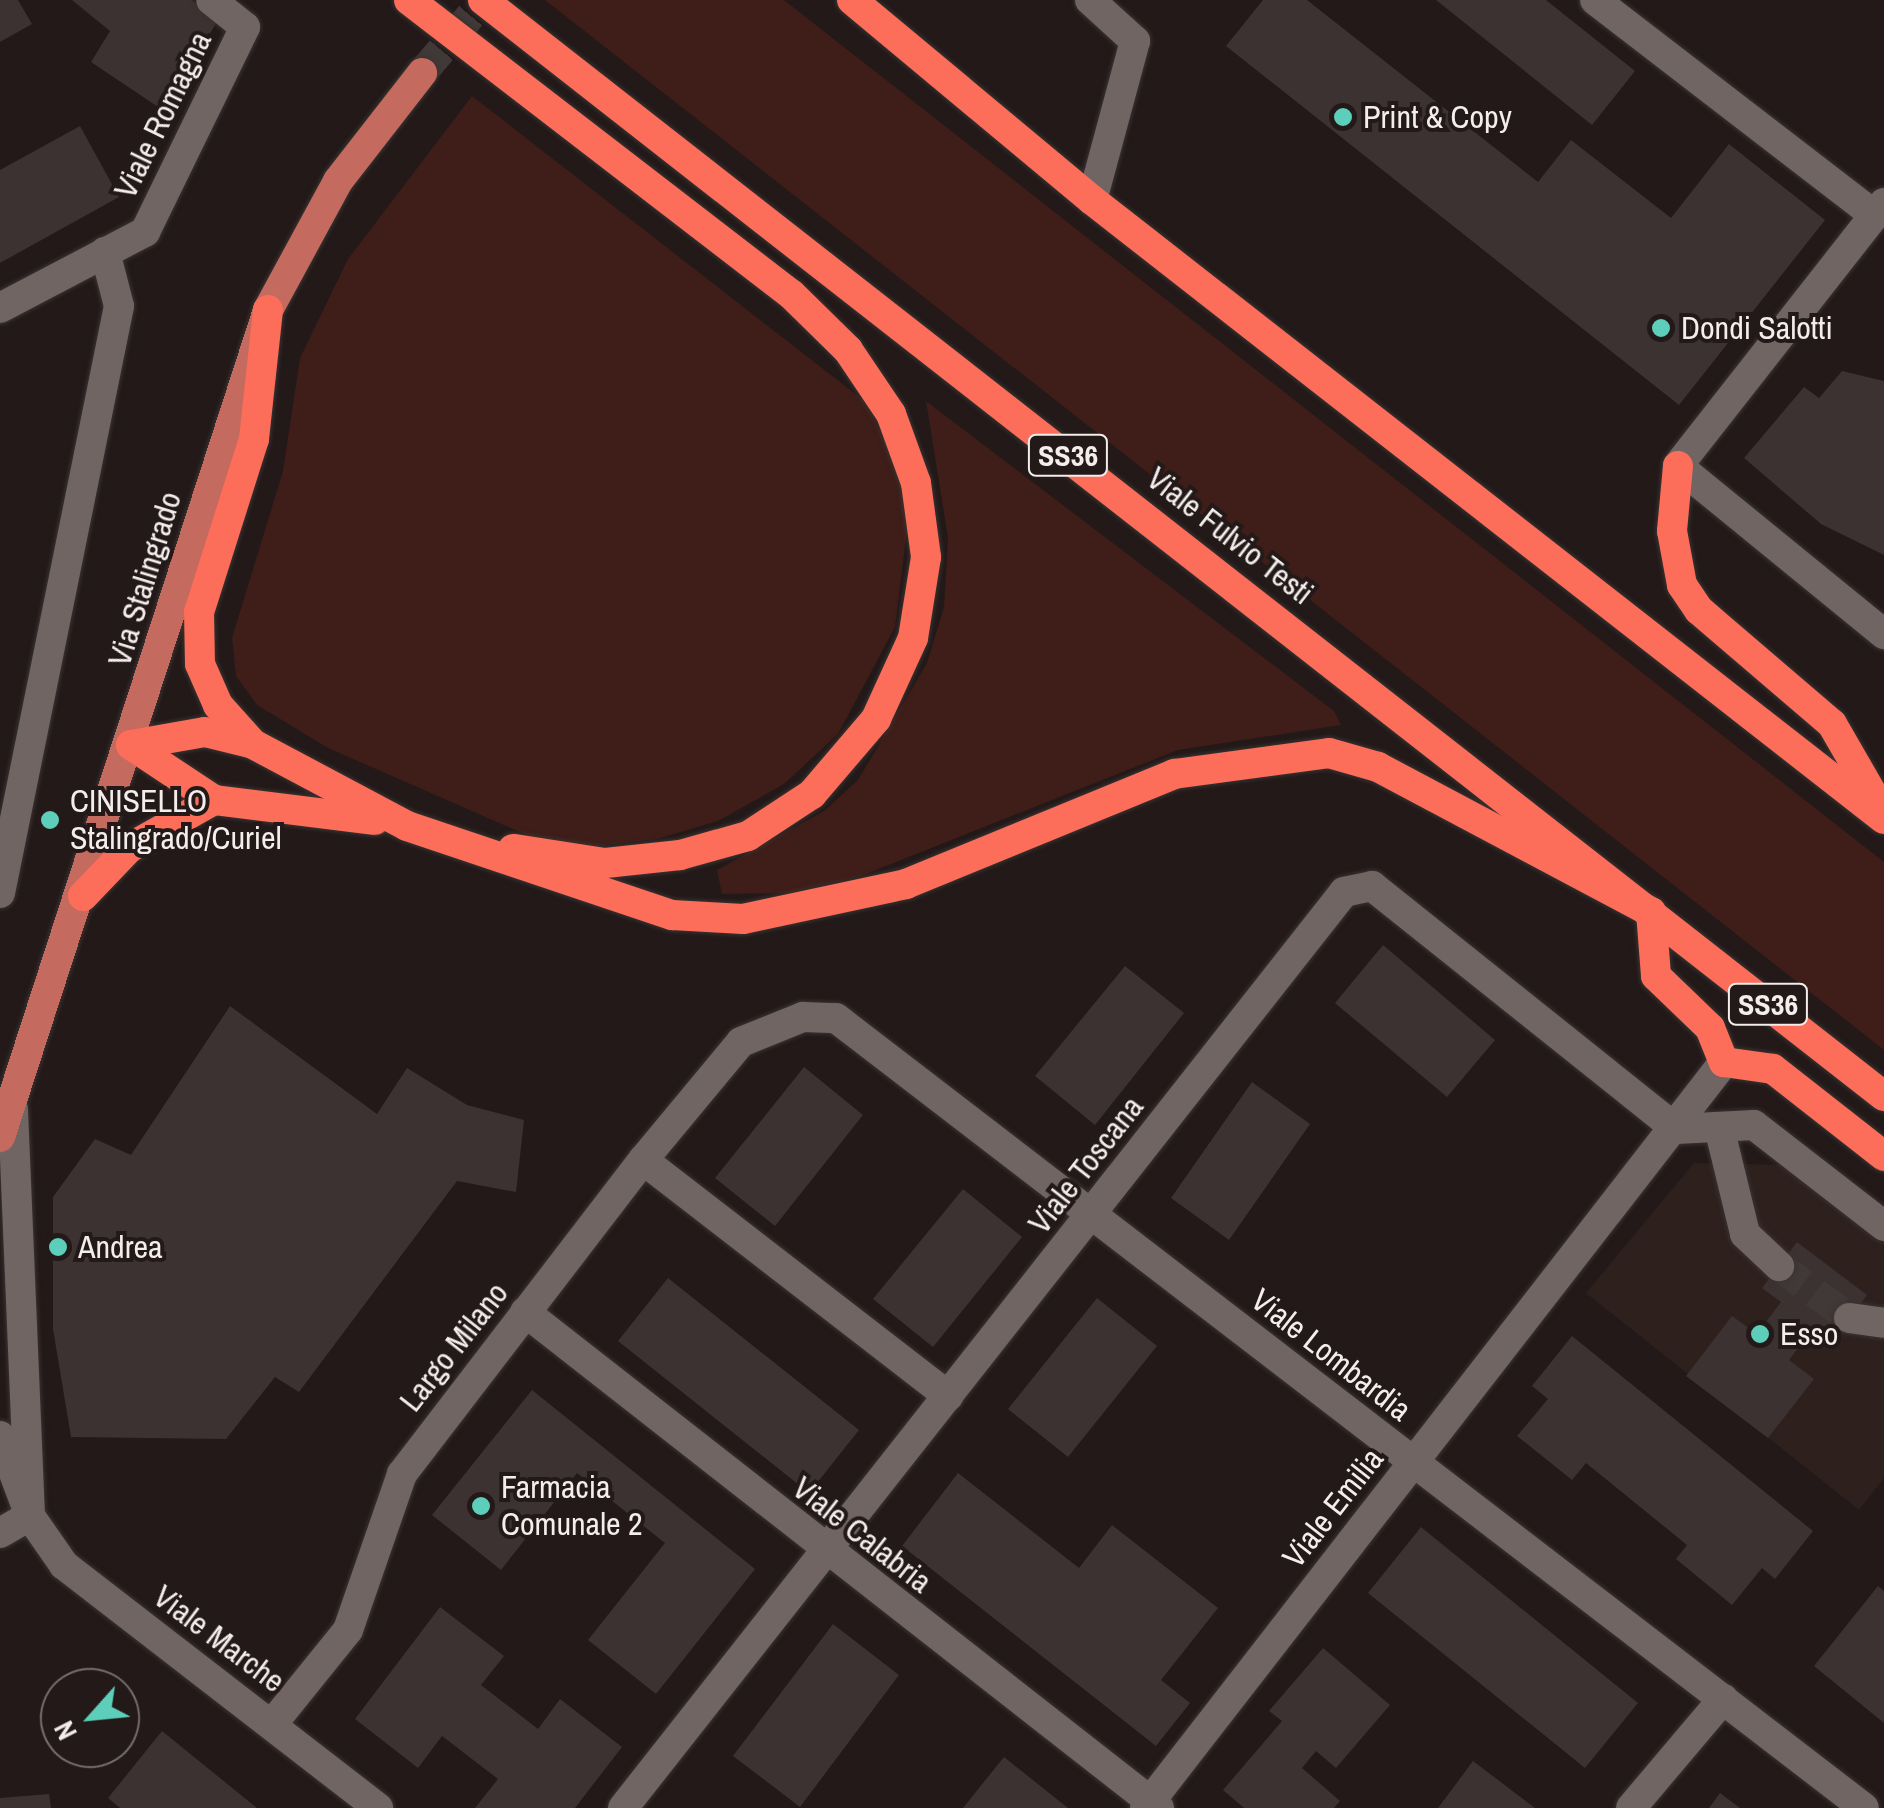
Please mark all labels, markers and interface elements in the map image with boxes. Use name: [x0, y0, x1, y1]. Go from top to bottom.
street label: Viale Romagna: [106, 26, 220, 204]
place label: Print & Copy: [1363, 98, 1512, 136]
marker: Print & Copy: [1332, 106, 1354, 128]
place label: Dondi Salotti: [1681, 309, 1833, 347]
marker: Dondi Salotti: [1650, 317, 1672, 339]
road number: SS36: [1026, 430, 1110, 480]
street label: Viale Fulvio Testi: [1139, 459, 1321, 613]
street label: Via Stalingrado: [100, 487, 190, 671]
place label: CINISELLO Stalingrado/Curiel: [70, 783, 281, 858]
marker: CINISELLO Stalingrado/Curiel: [39, 809, 61, 831]
road number: SS36: [1726, 979, 1810, 1029]
street label: Viale Toscana: [1020, 1088, 1152, 1242]
place label: Andrea: [78, 1228, 163, 1266]
marker: Andrea: [47, 1236, 69, 1258]
street label: Largo Milano: [392, 1275, 516, 1419]
street label: Viale Lombardia: [1243, 1281, 1419, 1429]
place label: Esso: [1780, 1315, 1838, 1353]
marker: Esso: [1749, 1323, 1771, 1345]
street label: Viale Emilia: [1274, 1441, 1392, 1575]
place label: Farmacia Comunale 2: [501, 1469, 642, 1544]
street label: Viale Calabria: [785, 1469, 939, 1601]
marker: Farmacia Comunale 2: [470, 1495, 492, 1517]
street label: Viale Marche: [146, 1577, 292, 1701]
north arrow: [40, 1668, 140, 1768]
text: N: [44, 1715, 86, 1747]

